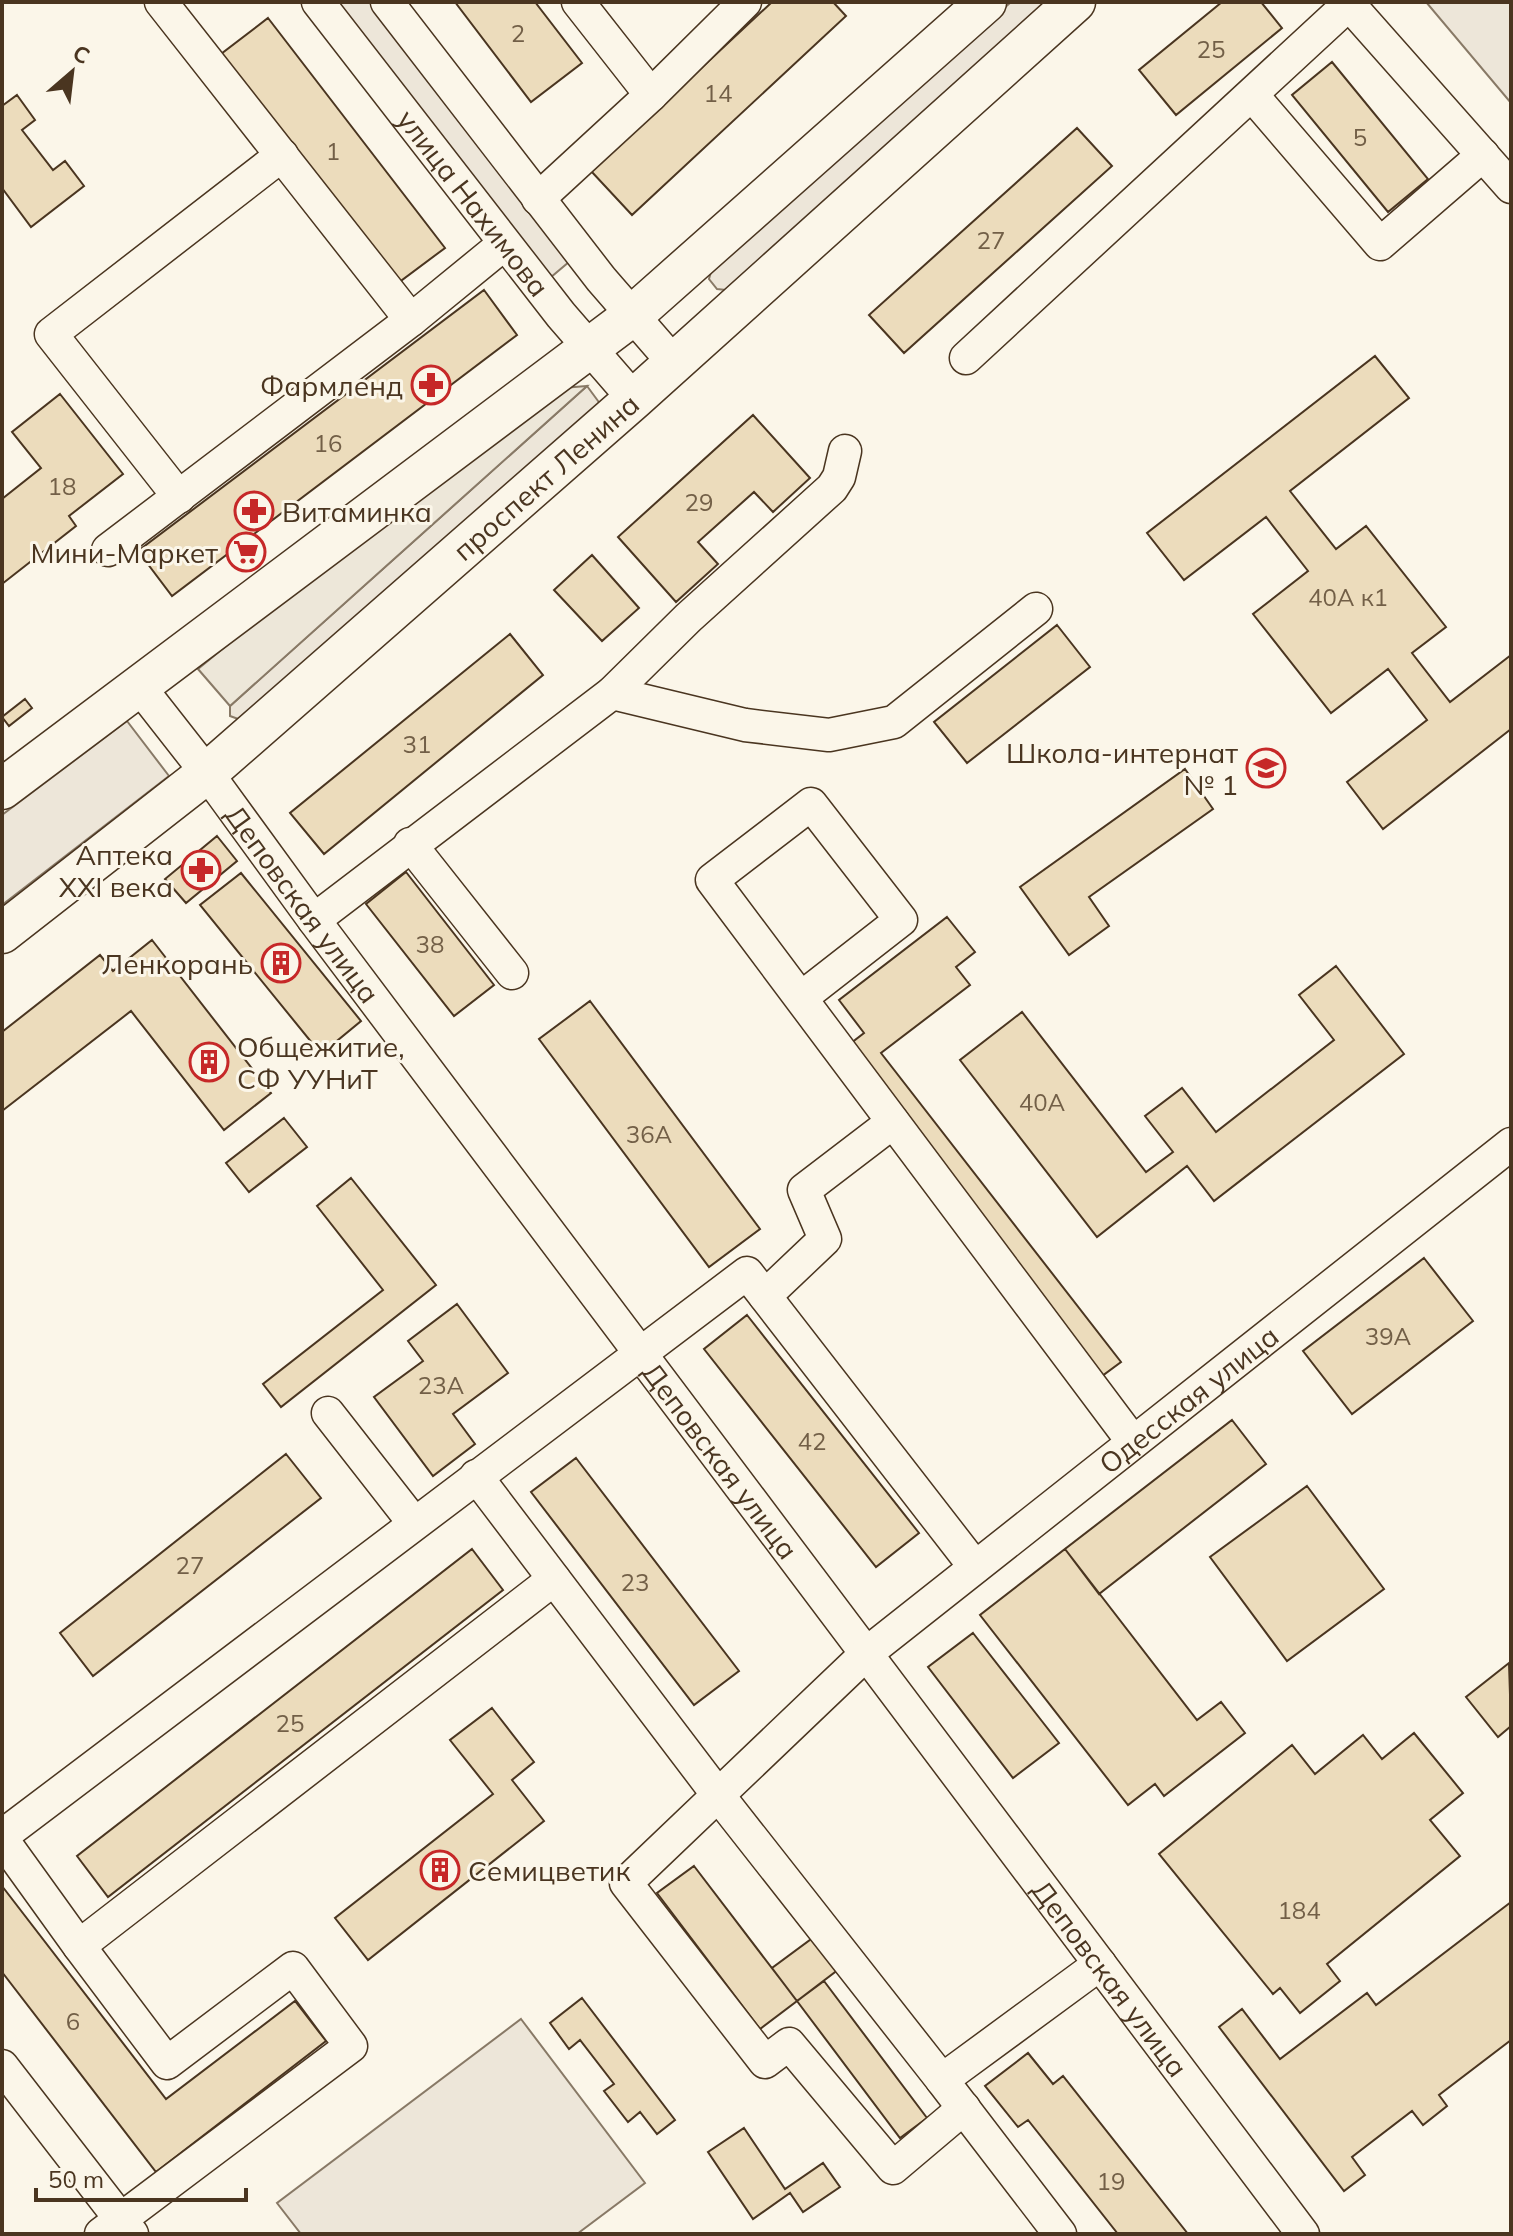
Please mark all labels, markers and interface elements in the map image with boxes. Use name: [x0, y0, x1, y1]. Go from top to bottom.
house number: 2: [511, 18, 525, 48]
north arrow: [32, 32, 112, 112]
house number: 25: [1197, 34, 1225, 64]
text: С: [68, 38, 95, 70]
house number: 14: [704, 78, 732, 108]
street label: улица Нахимова: [390, 102, 557, 303]
house number: 5: [1353, 122, 1367, 152]
house number: 1: [326, 136, 340, 166]
house number: 27: [977, 225, 1005, 255]
pharmacy icon: Фармленд: [410, 364, 452, 406]
place label: Фармленд: [260, 368, 403, 403]
street label: проспект Ленина: [445, 386, 646, 567]
house number: 16: [314, 428, 342, 458]
house number: 18: [48, 471, 76, 501]
house number: 29: [685, 487, 713, 517]
pharmacy icon: Витаминка: [233, 490, 275, 532]
place label: Витаминка: [282, 494, 432, 529]
supermarket icon: Мини-Маркет: [225, 531, 267, 573]
place label: Мини-Маркет: [30, 535, 218, 570]
house number: 40А к1: [1308, 582, 1388, 612]
house number: 31: [403, 729, 431, 759]
place label: Школа-интернат № 1: [1006, 735, 1238, 802]
school or university icon: Школа-интернат № 1: [1245, 747, 1287, 789]
street label: Деповская улица: [218, 798, 387, 1010]
place label: Аптека ХХI века: [59, 837, 173, 904]
pharmacy icon: Аптека ХХI века: [180, 849, 222, 891]
house number: 38: [416, 929, 444, 959]
building icon: Ленкорань: [260, 942, 302, 984]
place label: Ленкорань: [102, 946, 253, 981]
place label: Общежитие, СФ УУНиТ: [237, 1029, 405, 1096]
building icon: Общежитие, СФ УУНиТ: [188, 1041, 230, 1083]
house number: 40А: [1019, 1087, 1066, 1117]
house number: 36А: [626, 1119, 673, 1149]
street label: Одесская улица: [1092, 1318, 1285, 1481]
house number: 39А: [1365, 1321, 1412, 1351]
street label: Деповская улица: [635, 1355, 806, 1566]
house number: 23А: [418, 1370, 465, 1400]
house number: 42: [798, 1426, 826, 1456]
house number: 27: [176, 1550, 204, 1580]
house number: 23: [621, 1567, 649, 1597]
house number: 25: [276, 1708, 304, 1738]
building icon: Семицветик: [419, 1849, 461, 1891]
place label: Семицветик: [468, 1853, 632, 1888]
street label: Деповская улица: [1025, 1873, 1196, 2083]
house number: 184: [1277, 1895, 1321, 1925]
house number: 6: [66, 2006, 80, 2036]
scale bar: [36, 2152, 246, 2202]
text: 50 m: [48, 2164, 104, 2194]
house number: 19: [1097, 2166, 1125, 2196]

